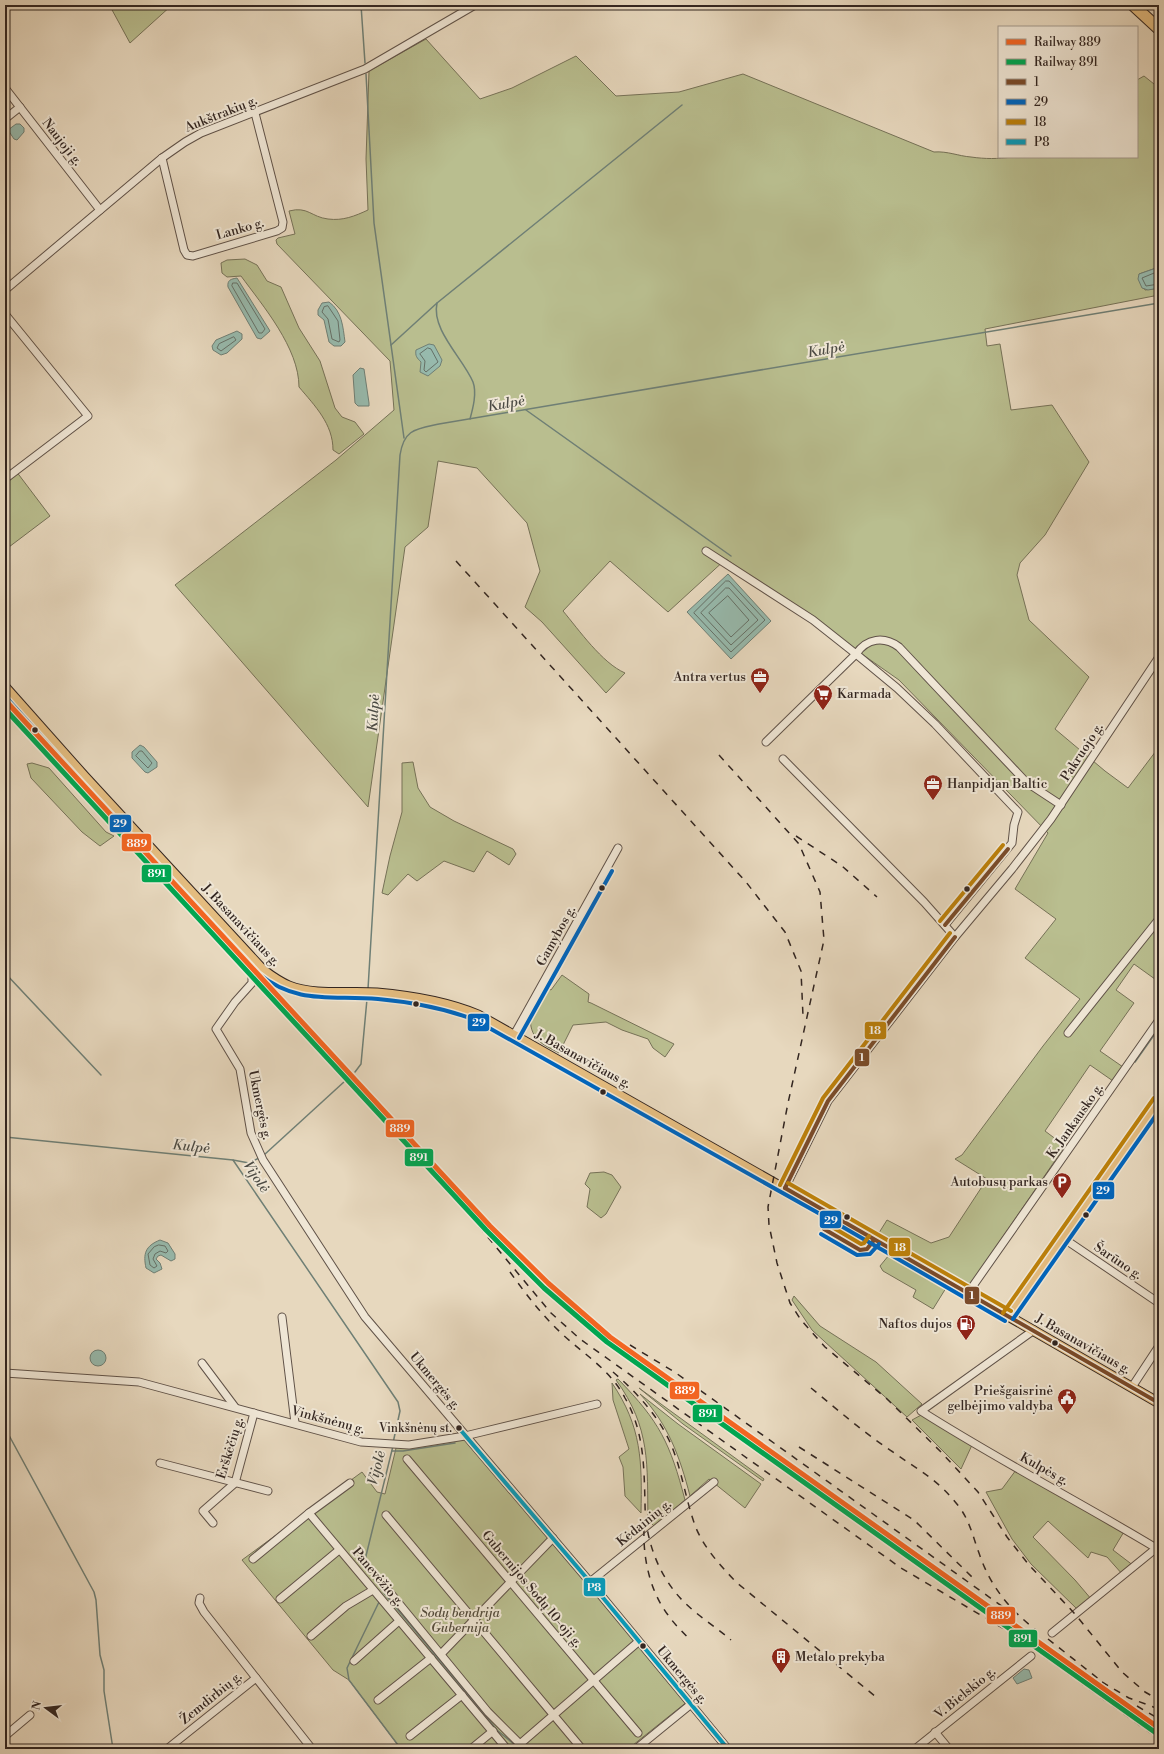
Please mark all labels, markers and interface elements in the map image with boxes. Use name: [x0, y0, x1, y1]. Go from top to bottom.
legend: [998, 26, 1138, 158]
text: Railway 889: [1034, 35, 1101, 50]
text: Railway 891: [1034, 55, 1099, 70]
text: 1: [1034, 75, 1040, 90]
street label: Aukštrakių g.: [181, 92, 260, 136]
text: 29: [1034, 95, 1048, 110]
street label: Naujoji g.: [39, 115, 86, 169]
text: 18: [1034, 115, 1046, 130]
text: P8: [1034, 135, 1050, 150]
street label: Lanko g.: [214, 215, 266, 243]
water label: Kulpė: [806, 338, 846, 362]
water label: Kulpė: [486, 392, 526, 416]
office icon: Antra vertus: [749, 666, 771, 694]
place label: Antra vertus: [672, 669, 746, 685]
supermarket icon: Karmada: [812, 683, 834, 711]
place label: Karmada: [837, 686, 892, 702]
water label: Kulpė: [364, 693, 384, 732]
street label: Pakruojo g.: [1057, 720, 1107, 784]
unlabelled marker: [30, 725, 40, 735]
office icon: Hanpidjan Baltic: [922, 773, 944, 801]
place label: Hanpidjan Baltic: [947, 776, 1048, 792]
line badge: 29: [109, 814, 132, 833]
text: 29: [113, 817, 127, 831]
line badge: 889: [121, 833, 152, 852]
text: 889: [127, 837, 148, 851]
line badge: 891: [141, 864, 172, 883]
text: 891: [148, 867, 167, 881]
street label: J. Basanavičiaus g.: [198, 880, 283, 970]
unlabelled marker: [597, 883, 607, 893]
unlabelled marker: [962, 884, 972, 894]
street label: Gamybos g.: [533, 903, 579, 969]
unlabelled marker: [411, 999, 421, 1009]
line badge: 29: [467, 1013, 490, 1032]
text: 29: [472, 1016, 486, 1030]
line badge: 18: [864, 1021, 887, 1040]
text: 18: [869, 1024, 881, 1038]
street label: J. Basanavičiaus g.: [531, 1026, 634, 1092]
line badge: 1: [854, 1048, 870, 1067]
text: 1: [859, 1051, 865, 1065]
street label: Ukmergės g.: [245, 1069, 275, 1141]
street label: K. Jankausko g.: [1043, 1080, 1107, 1162]
unlabelled marker: [598, 1087, 608, 1097]
line badge: 889: [385, 1119, 415, 1138]
text: 889: [390, 1122, 411, 1136]
water label: Kulpė: [171, 1136, 211, 1158]
line badge: 891: [404, 1148, 434, 1167]
text: 891: [410, 1151, 429, 1165]
water label: Vijolė: [239, 1158, 273, 1197]
parking icon: Autobusų parkas: [1051, 1171, 1073, 1199]
place label: Autobusų parkas: [949, 1174, 1048, 1190]
line badge: 29: [1092, 1181, 1115, 1200]
text: 29: [1096, 1184, 1110, 1198]
line badge: 29: [819, 1210, 842, 1229]
unlabelled marker: [1081, 1210, 1091, 1220]
unlabelled marker: [842, 1212, 852, 1222]
text: 29: [824, 1214, 838, 1228]
line badge: 18: [888, 1237, 911, 1257]
street label: Šarūno g.: [1091, 1238, 1146, 1283]
text: 18: [894, 1241, 906, 1255]
line badge: 1: [964, 1286, 980, 1305]
text: 1: [969, 1289, 975, 1303]
street label: J. Basanavičiaus g.: [1032, 1310, 1133, 1378]
fuel station icon: Naftos dujos: [955, 1313, 977, 1341]
place label: Naftos dujos: [879, 1316, 952, 1332]
unlabelled marker: [1050, 1338, 1060, 1348]
street label: Ukmergės g.: [406, 1349, 464, 1413]
line badge: 889: [669, 1381, 700, 1400]
place label: Priešgaisrinė gelbėjimo valdyba: [947, 1383, 1053, 1414]
text: 889: [675, 1384, 696, 1398]
public building icon: Priešgaisrinė gelbėjimo valdyba: [1056, 1387, 1078, 1415]
street label: Vinkšnėnų g.: [289, 1402, 366, 1437]
line badge: 891: [692, 1404, 723, 1423]
text: 891: [699, 1407, 718, 1421]
street label: Erškėčių g.: [213, 1415, 247, 1481]
place label: Vinkšnėnų st.: [378, 1421, 452, 1436]
marker: Vinkšnėnų st.: [454, 1423, 464, 1433]
water label: Vijolė: [364, 1449, 390, 1487]
street label: Kulpės g.: [1017, 1449, 1071, 1489]
street label: Kėdainių g.: [613, 1496, 675, 1550]
street label: Gubernijos Sodų 10-oji g.: [478, 1527, 586, 1651]
street label: Panevėžio g.: [349, 1544, 407, 1610]
line badge: P8: [583, 1577, 606, 1597]
text: P8: [587, 1581, 601, 1595]
park label: Sodų bendrija Gubernija: [420, 1605, 501, 1636]
line badge: 889: [986, 1606, 1016, 1625]
text: 889: [991, 1609, 1012, 1623]
line badge: 891: [1008, 1629, 1038, 1648]
text: 891: [1014, 1632, 1033, 1646]
unlabelled marker: [638, 1641, 648, 1651]
street label: Ukmergės g.: [653, 1643, 711, 1707]
building icon: Metalo prekyba: [770, 1646, 792, 1674]
place label: Metalo prekyba: [795, 1649, 885, 1665]
street label: V. Bielskio g.: [930, 1664, 999, 1723]
street label: Žemdirbių g.: [176, 1667, 245, 1728]
north arrow: [26, 1688, 66, 1728]
text: N: [29, 1699, 45, 1712]

